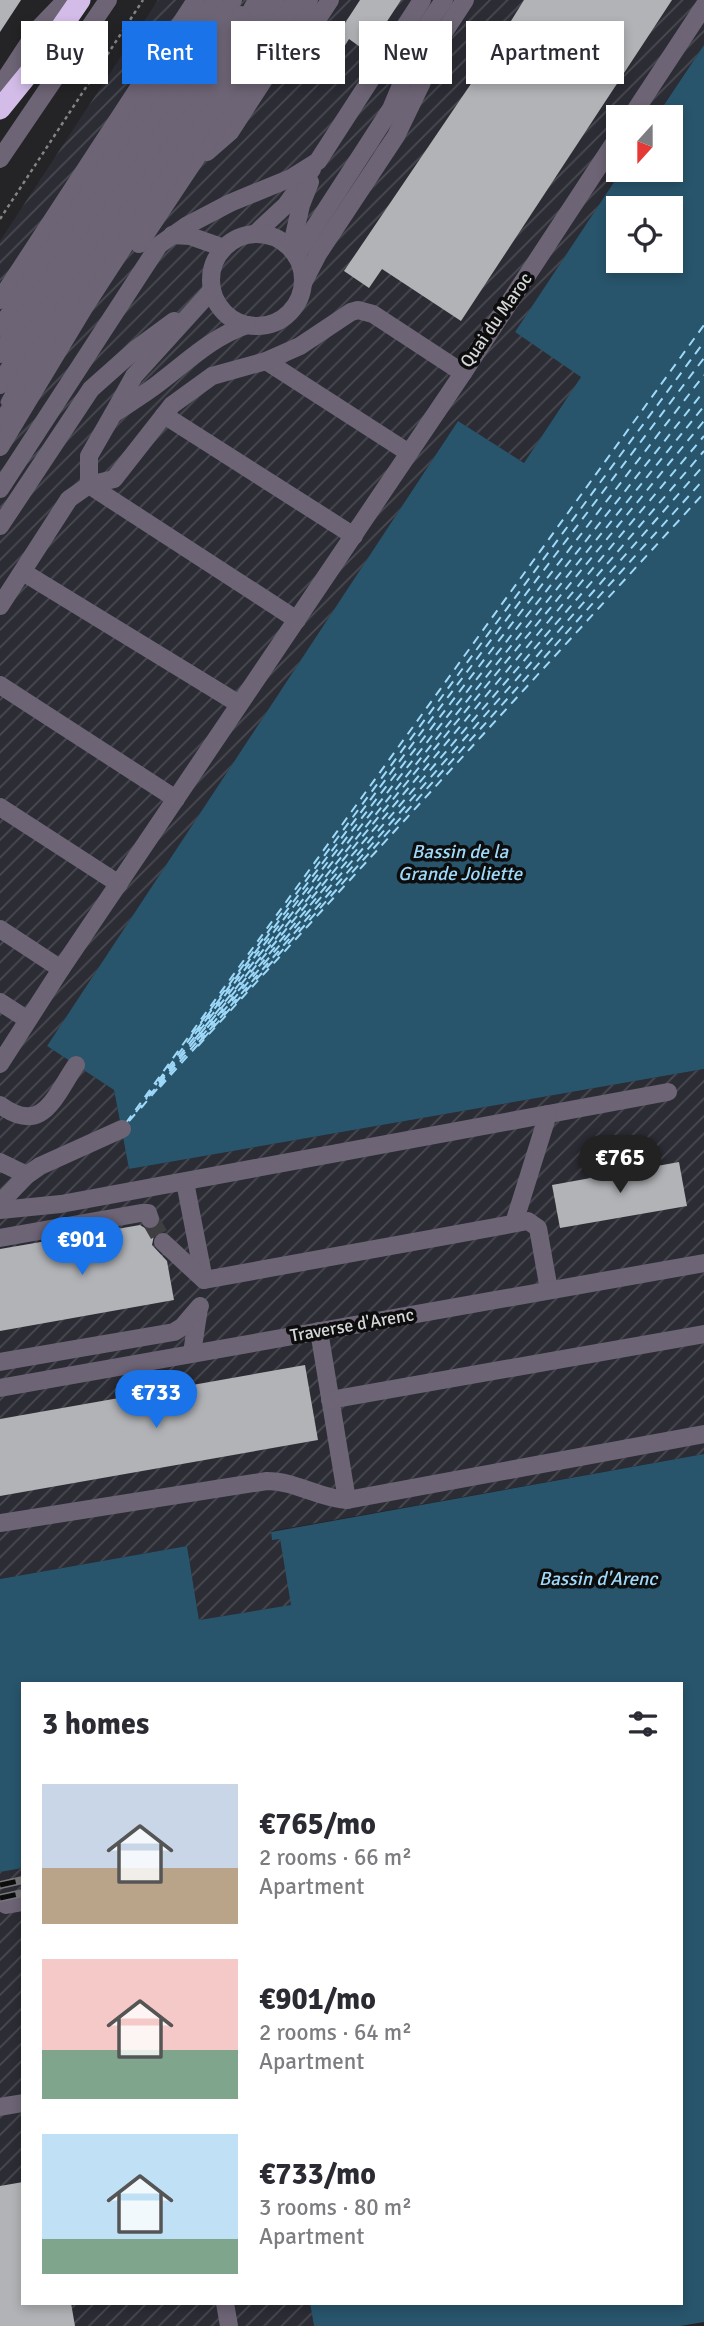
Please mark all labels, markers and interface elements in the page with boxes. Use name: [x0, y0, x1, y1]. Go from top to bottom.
chip: Buy: [21, 21, 108, 84]
chip: Rent: [122, 21, 217, 84]
chip: Filters: [231, 21, 345, 84]
chip: New: [359, 21, 452, 84]
chip: Apartment: [466, 21, 624, 84]
north arrow: [606, 105, 682, 182]
map controls: [606, 105, 683, 273]
button: locate: [606, 196, 683, 273]
street label: Quai du Maroc: [455, 268, 537, 372]
water label: Bassin de la Grande Joliette: [398, 840, 523, 886]
pin: €765: [579, 1136, 661, 1195]
text: €765: [595, 1143, 645, 1172]
pin: €901: [41, 1218, 123, 1277]
text: €901: [57, 1225, 107, 1254]
street label: Traverse d'Arenc: [288, 1303, 416, 1347]
pin: €733: [115, 1370, 197, 1430]
text: €733: [131, 1378, 181, 1407]
water label: Bassin d'Arenc: [539, 1567, 659, 1591]
icon: filters: [624, 1705, 662, 1743]
text: 3 homes: [42, 1706, 149, 1743]
text: €765/mo: [259, 1806, 376, 1843]
icon: home: [98, 1812, 182, 1896]
text: 2 rooms · 66 m²: [259, 1843, 412, 1872]
text: Apartment: [259, 1872, 364, 1901]
text: €901/mo: [259, 1981, 376, 2018]
icon: home: [98, 1987, 182, 2071]
text: 2 rooms · 64 m²: [259, 2018, 412, 2047]
text: Apartment: [259, 2047, 364, 2076]
text: €733/mo: [259, 2156, 376, 2193]
icon: home: [98, 2162, 182, 2246]
text: 3 rooms · 80 m²: [259, 2193, 412, 2222]
text: Apartment: [259, 2222, 364, 2251]

